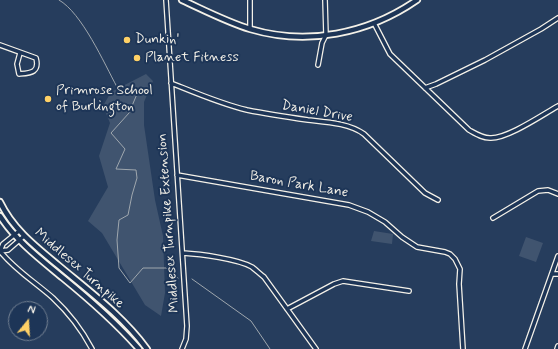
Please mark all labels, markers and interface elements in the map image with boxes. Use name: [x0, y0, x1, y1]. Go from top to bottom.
place label: Dunkin': [135, 32, 179, 48]
marker: Dunkin': [122, 35, 132, 45]
place label: Planet Fitness: [145, 50, 239, 66]
marker: Planet Fitness: [132, 53, 142, 63]
place label: Primrose School of Burlington: [56, 83, 153, 116]
marker: Primrose School of Burlington: [43, 94, 53, 104]
street label: Daniel Drive: [280, 97, 354, 127]
street label: Middlesex Turnpike Extension: [154, 133, 184, 313]
street label: Baron Park Lane: [248, 168, 350, 202]
street label: Middlesex Turnpike: [31, 225, 127, 313]
north arrow: [8, 301, 48, 341]
text: N: [26, 303, 37, 318]

